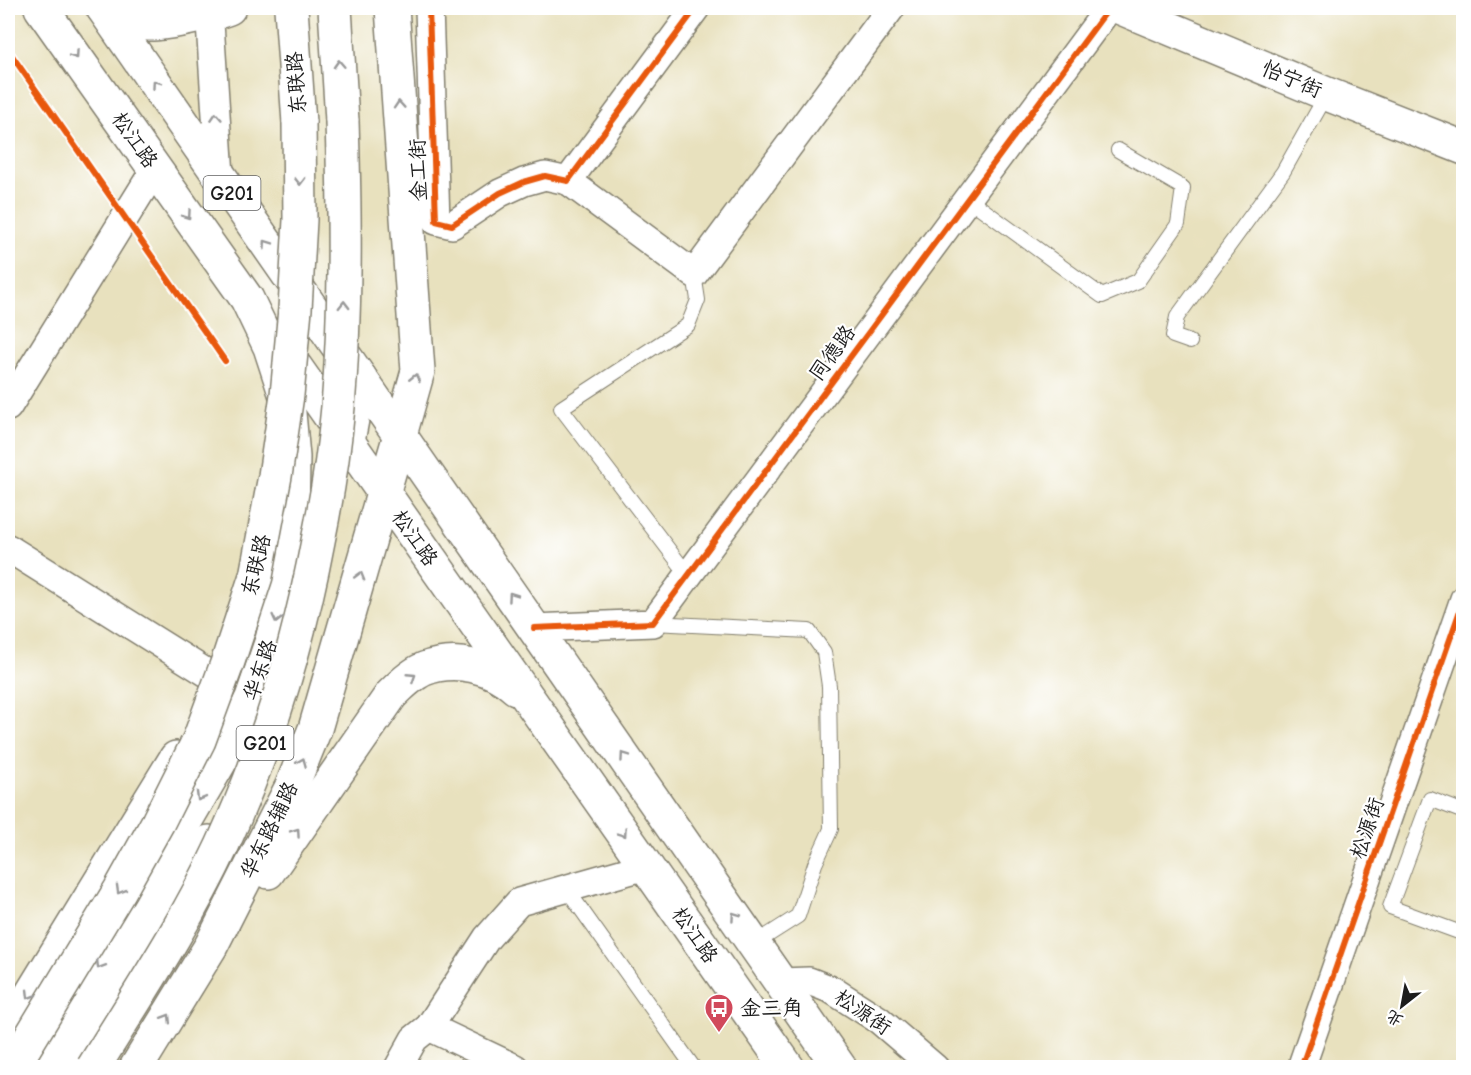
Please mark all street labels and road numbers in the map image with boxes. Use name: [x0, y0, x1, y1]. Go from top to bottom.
street label: 东联路: [282, 51, 310, 115]
street label: 怡宁街: [1258, 56, 1326, 102]
street label: 松江路: [107, 107, 163, 173]
street label: 金工街: [405, 138, 431, 202]
road number: G201: [204, 176, 260, 210]
street label: 同德路: [804, 320, 860, 386]
street label: 松江路: [387, 505, 443, 571]
street label: 东联路: [237, 532, 275, 598]
street label: 华东路: [238, 636, 282, 704]
road number: G201: [236, 726, 294, 760]
street label: 华东路辅路: [235, 778, 303, 882]
street label: 松源街: [1345, 794, 1389, 862]
street label: 松江路: [667, 902, 723, 968]
street label: 松源街: [830, 984, 896, 1040]

